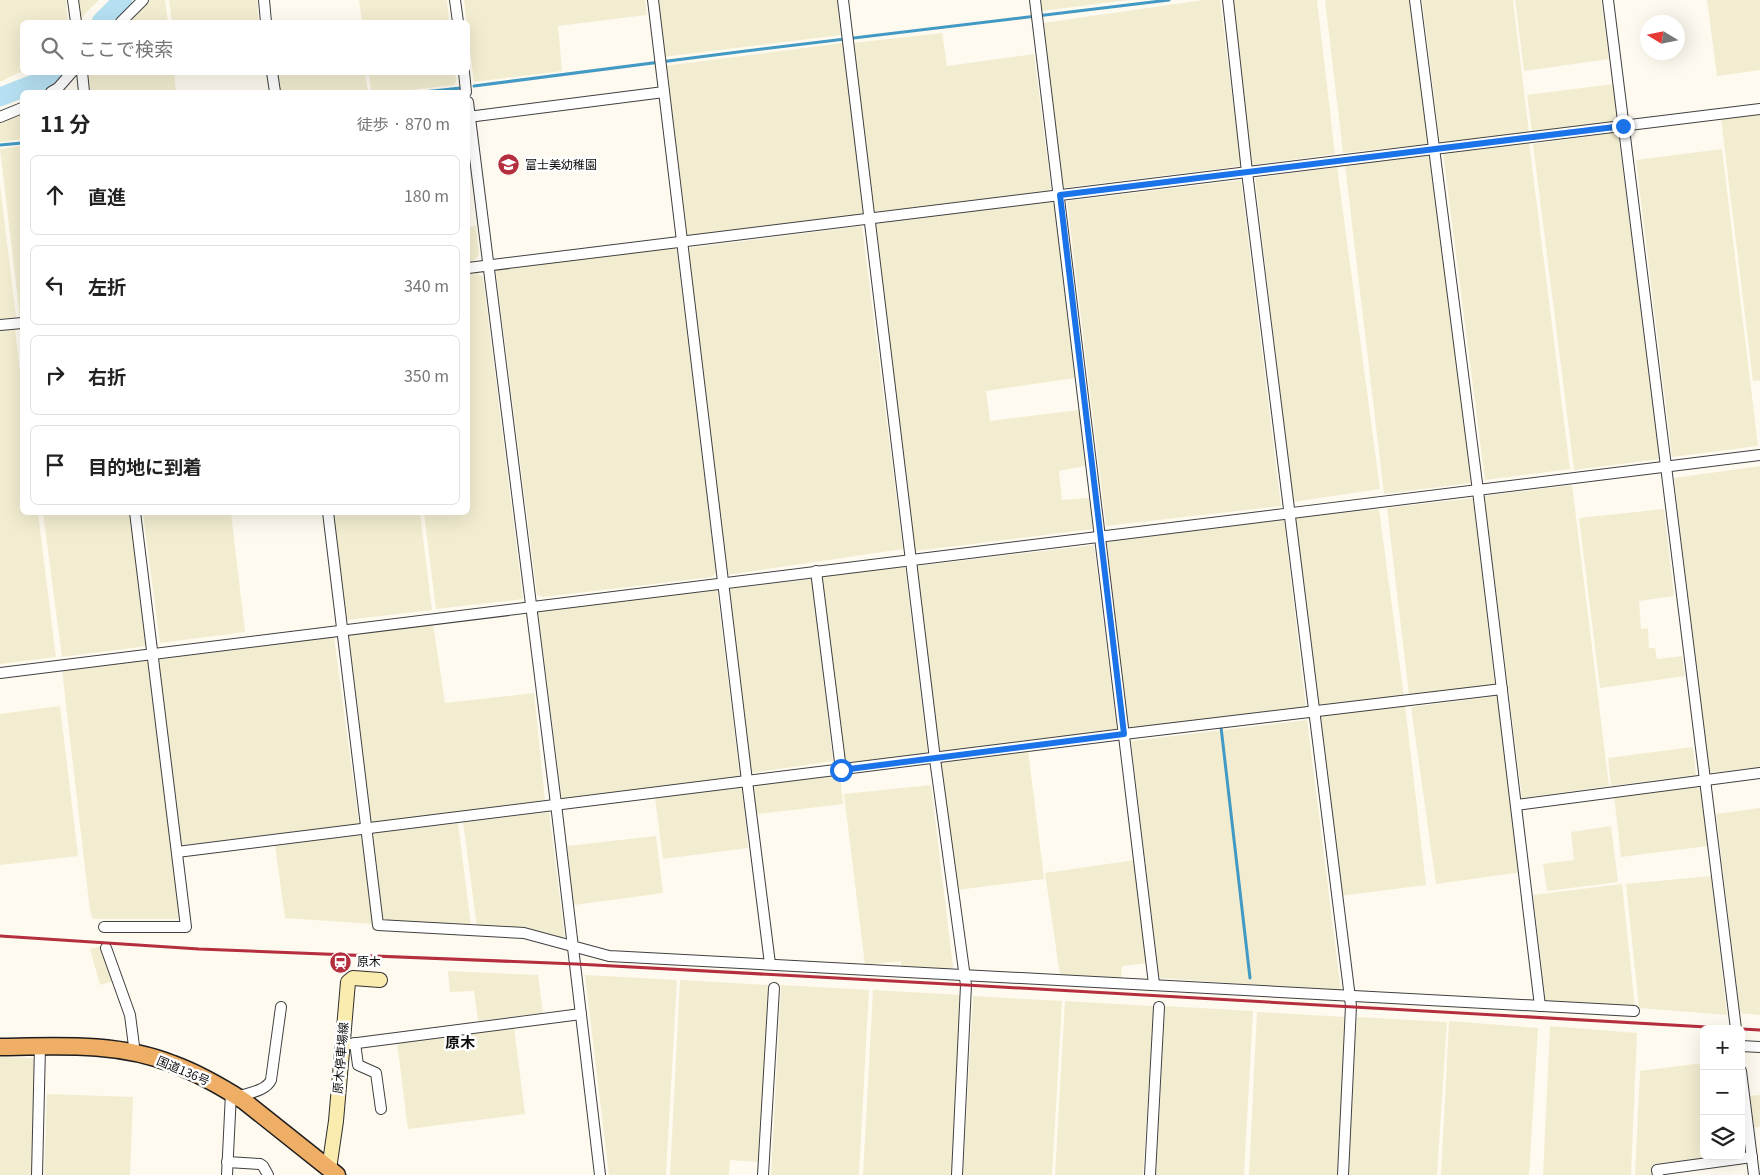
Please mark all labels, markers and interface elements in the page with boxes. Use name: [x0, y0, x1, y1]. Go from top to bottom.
north arrow: [1640, 15, 1685, 60]
search box: [20, 20, 470, 75]
icon: search: [38, 34, 66, 62]
text: ここで検索: [78, 34, 173, 61]
text: 11 分: [40, 108, 91, 138]
text: 徒歩 · 870 m: [357, 111, 450, 135]
route end: [1612, 115, 1635, 138]
school or university icon: 富士美幼稚園: [497, 153, 521, 177]
place label: 富士美幼稚園: [525, 155, 597, 172]
icon: ahead: [41, 181, 69, 209]
text: 直進: [88, 182, 126, 209]
text: 180 m: [404, 183, 449, 207]
icon: left: [41, 271, 69, 299]
text: 左折: [88, 272, 126, 299]
text: 340 m: [404, 273, 449, 297]
icon: right: [41, 361, 69, 389]
text: 右折: [88, 362, 126, 389]
text: 350 m: [404, 363, 449, 387]
icon: arrive: [41, 451, 69, 479]
text: 目的地に到着: [88, 452, 202, 479]
route start: [830, 759, 853, 782]
station icon: 原木: [329, 950, 353, 974]
place label: 原木: [357, 952, 381, 969]
street label: 原木停車場線: [328, 1021, 351, 1094]
map controls: [1700, 1025, 1745, 1160]
button: +: [1700, 1025, 1745, 1070]
district label: 原木: [445, 1031, 475, 1052]
street label: 国道136号: [154, 1051, 213, 1088]
button: −: [1700, 1070, 1745, 1115]
button: layers: [1700, 1115, 1745, 1160]

